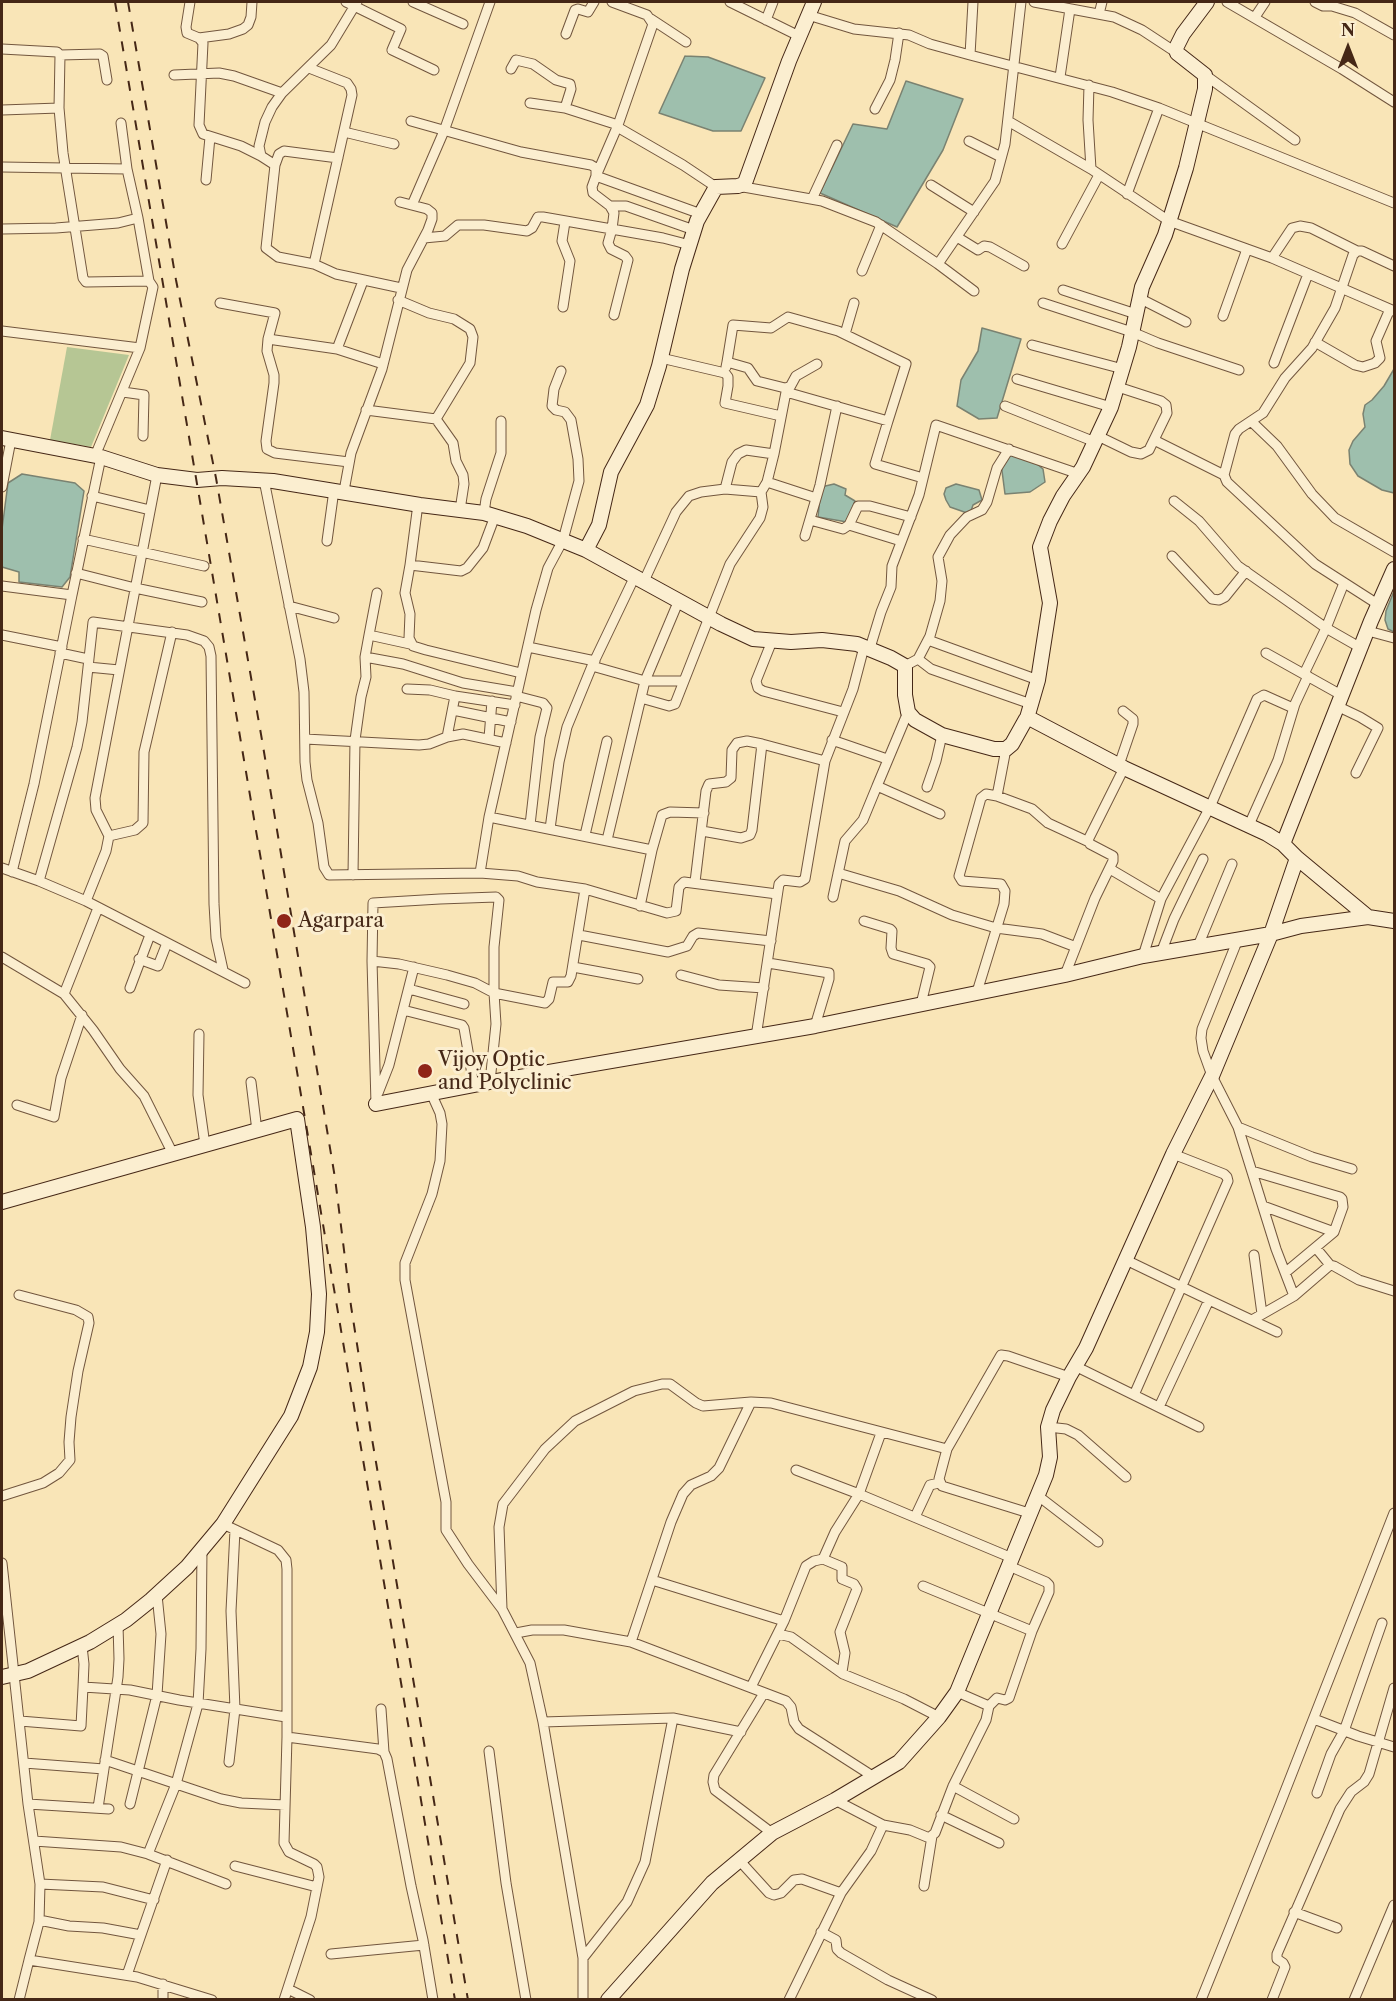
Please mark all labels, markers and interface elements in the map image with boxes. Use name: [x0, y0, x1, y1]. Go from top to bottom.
north arrow: [1318, 18, 1378, 78]
text: N: [1341, 20, 1355, 40]
place label: Agarpara: [298, 909, 384, 933]
marker: Agarpara: [275, 912, 293, 930]
place label: Vijoy Optic and Polyclinic: [438, 1048, 572, 1095]
marker: Vijoy Optic and Polyclinic: [416, 1062, 434, 1080]

